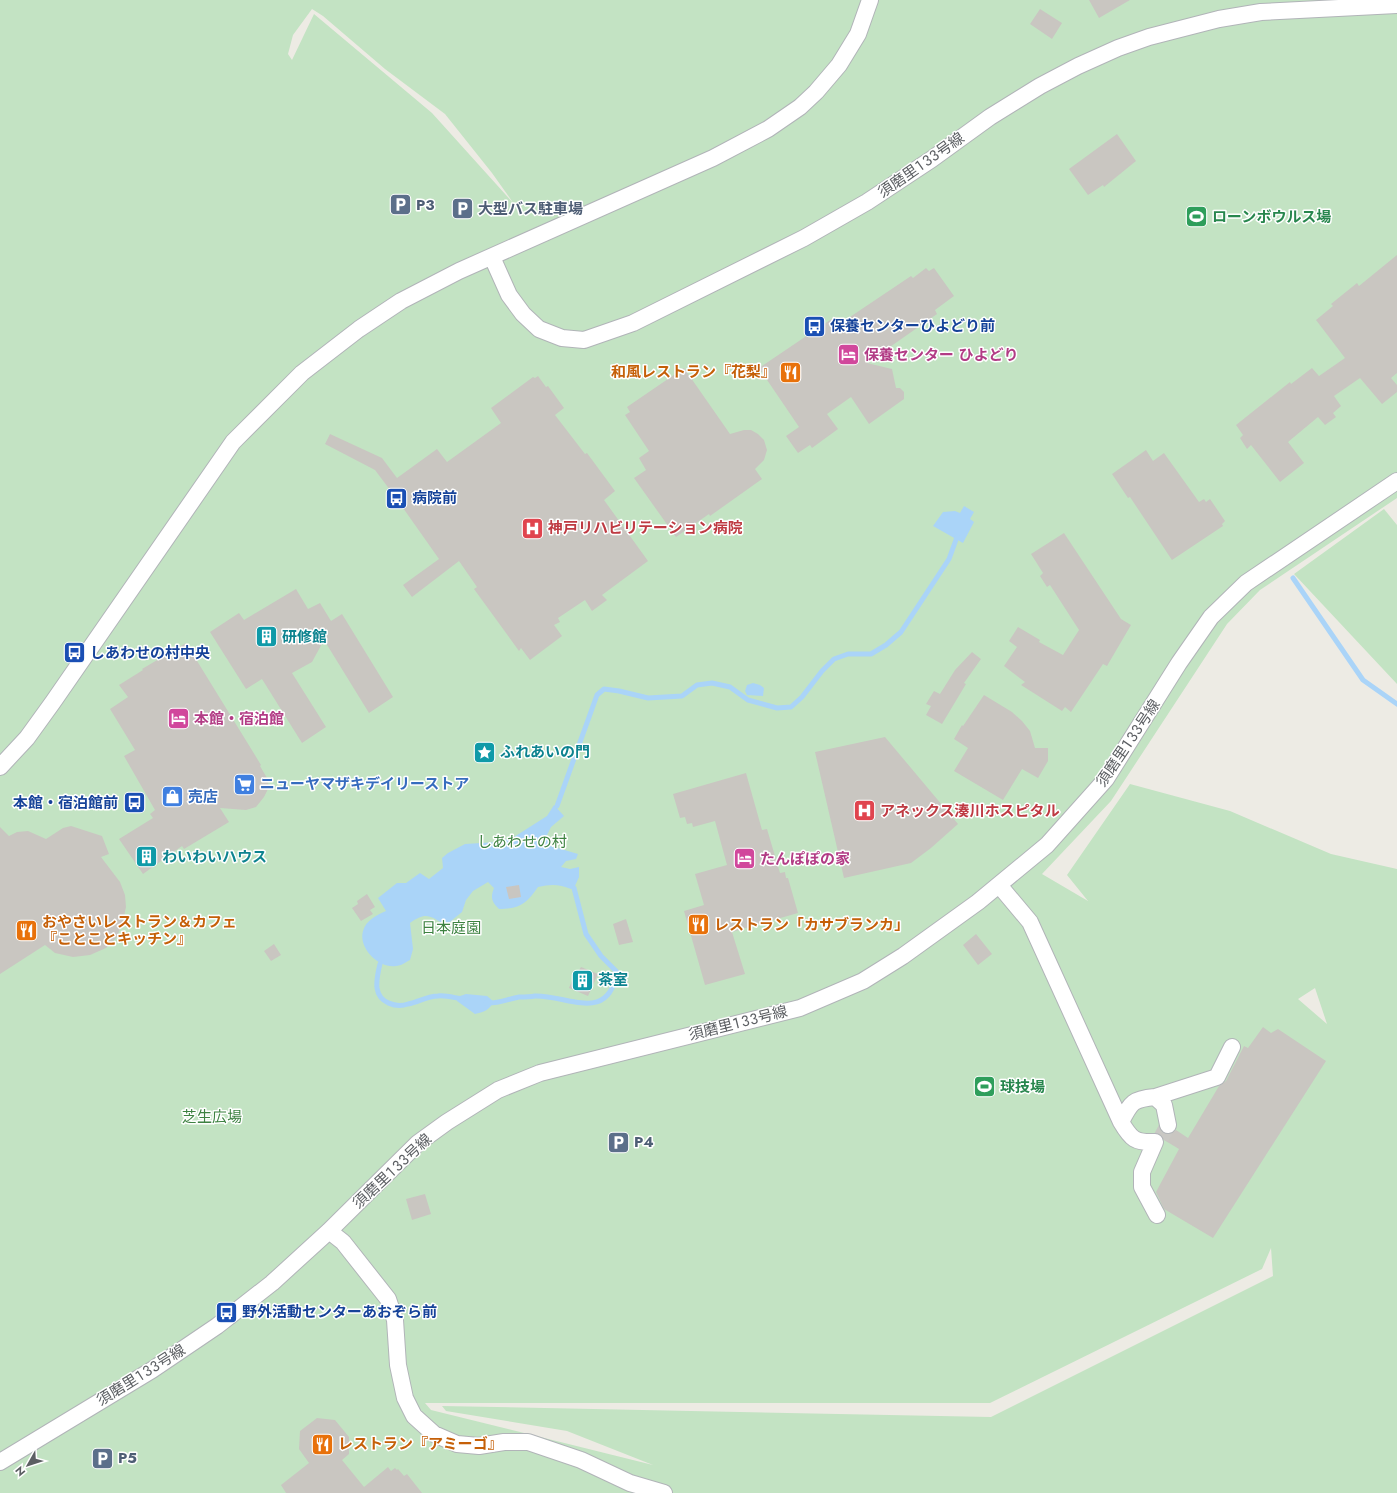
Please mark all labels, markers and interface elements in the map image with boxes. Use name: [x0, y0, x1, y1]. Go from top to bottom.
street label: 須磨里１３３号線: [873, 127, 969, 203]
parking icon: P3: [388, 192, 414, 218]
place label: P3: [416, 194, 435, 216]
parking icon: 大型バス駐車場: [450, 196, 476, 222]
place label: 大型バス駐車場: [478, 198, 583, 220]
sports icon: ローンボウルス場: [1183, 204, 1209, 230]
place label: ローンボウルス場: [1212, 206, 1331, 228]
bus stop icon: 保養センターひよどり前: [802, 313, 828, 339]
place label: 保養センターひよどり前: [830, 315, 995, 337]
hotel icon: 保養センター ひよどり: [836, 342, 862, 368]
place label: 保養センター ひよどり: [864, 344, 1019, 366]
restaurant icon: 和風レストラン『花梨』: [778, 359, 804, 385]
place label: 和風レストラン『花梨』: [611, 361, 776, 383]
bus stop icon: 病院前: [383, 485, 409, 511]
place label: 病院前: [412, 487, 457, 509]
hospital icon: 神戸リハビリテーション病院: [519, 515, 545, 541]
place label: 神戸リハビリテーション病院: [547, 517, 743, 539]
building icon: 研修館: [254, 624, 280, 650]
place label: 研修館: [282, 626, 327, 648]
bus stop icon: しあわせの村中央: [61, 640, 87, 666]
place label: しあわせの村中央: [90, 642, 210, 664]
street label: 須磨里１３３号線: [1091, 695, 1165, 791]
hotel icon: 本館・宿泊館: [166, 706, 192, 732]
place label: 本館・宿泊館: [194, 708, 284, 730]
place icon: ふれあいの門: [472, 739, 498, 765]
place label: ふれあいの門: [500, 741, 590, 763]
supermarket icon: ニューヤマザキデイリーストア: [232, 771, 258, 797]
place label: ニューヤマザキデイリーストア: [260, 773, 469, 795]
shop icon: 売店: [159, 784, 185, 810]
place label: 売店: [188, 786, 218, 808]
bus stop icon: 本館・宿泊館前: [121, 790, 147, 816]
place label: 本館・宿泊館前: [13, 792, 118, 814]
hospital icon: アネックス湊川ホスピタル: [852, 798, 878, 824]
place label: アネックス湊川ホスピタル: [880, 800, 1060, 822]
park label: しあわせの村: [477, 831, 567, 853]
building icon: わいわいハウス: [133, 844, 159, 870]
place label: わいわいハウス: [162, 846, 267, 868]
hotel icon: たんぽぽの家: [731, 846, 757, 872]
place label: たんぽぽの家: [760, 848, 850, 870]
place label: おやさいレストラン＆カフェ 『ことことキッチン』: [42, 911, 237, 950]
restaurant icon: レストラン「カサブランカ」: [686, 912, 712, 938]
place label: レストラン「カサブランカ」: [714, 914, 909, 936]
park label: 日本庭園: [421, 917, 481, 939]
restaurant icon: おやさいレストラン＆カフェ 『ことことキッチン』: [13, 918, 39, 944]
building icon: 茶室: [570, 967, 596, 993]
place label: 茶室: [598, 969, 628, 991]
street label: 須磨里１３３号線: [686, 1000, 790, 1046]
sports icon: 球技場: [971, 1074, 997, 1100]
place label: 球技場: [1000, 1076, 1045, 1098]
park label: 芝生広場: [182, 1106, 242, 1128]
street label: 須磨里１３３号線: [348, 1128, 436, 1214]
parking icon: P4: [606, 1129, 632, 1155]
place label: P4: [634, 1131, 654, 1153]
bus stop icon: 野外活動センターあおぞら前: [213, 1299, 239, 1325]
place label: 野外活動センターあおぞら前: [242, 1301, 437, 1323]
street label: 須磨里１３３号線: [92, 1339, 190, 1411]
restaurant icon: レストラン『アミーゴ』: [309, 1431, 335, 1457]
place label: レストラン『アミーゴ』: [338, 1433, 503, 1455]
north arrow: [8, 1445, 48, 1485]
parking icon: P5: [89, 1445, 115, 1471]
place label: P5: [118, 1447, 137, 1469]
text: N: [11, 1463, 29, 1480]

